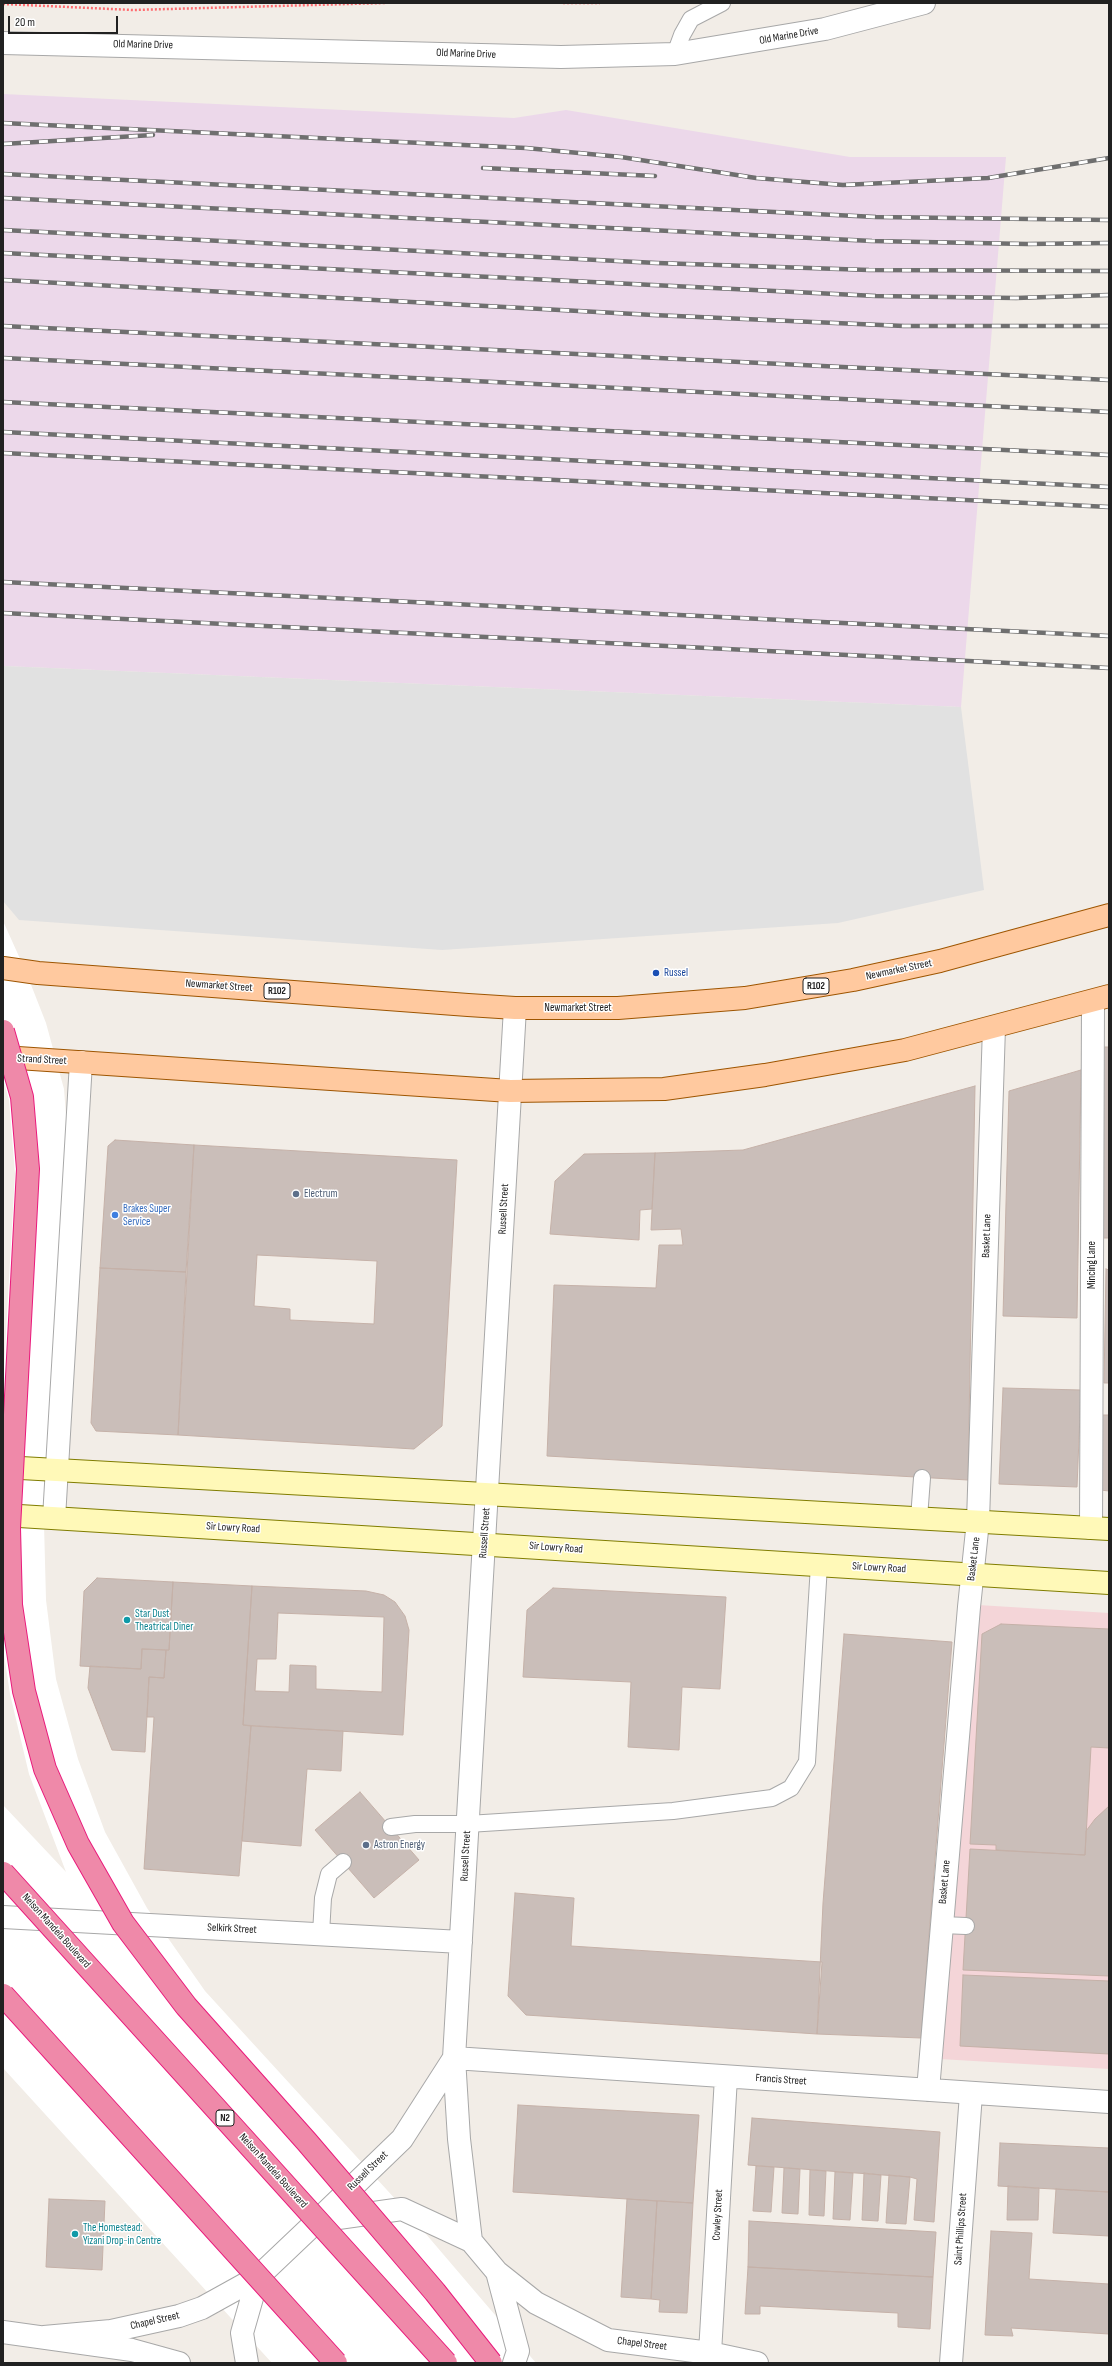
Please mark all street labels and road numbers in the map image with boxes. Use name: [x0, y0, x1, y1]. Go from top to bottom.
street label: Old Marine Drive: [758, 24, 820, 48]
street label: Old Marine Drive: [113, 38, 173, 52]
street label: Old Marine Drive: [436, 46, 496, 62]
street label: Newmarket Street: [865, 957, 933, 983]
street label: Newmarket Street: [185, 977, 253, 995]
road number: R102: [803, 978, 829, 994]
road number: R102: [264, 983, 290, 999]
street label: Newmarket Street: [544, 1001, 612, 1015]
street label: Strand Street: [17, 1052, 67, 1068]
street label: Russell Street: [496, 1183, 512, 1235]
street label: Basket Lane: [980, 1214, 994, 1258]
street label: Mincing Lane: [1085, 1241, 1099, 1289]
street label: Russell Street: [477, 1507, 493, 1559]
street label: Sir Lowry Road: [206, 1520, 260, 1536]
street label: Basket Lane: [965, 1536, 983, 1582]
street label: Sir Lowry Road: [529, 1540, 583, 1556]
street label: Sir Lowry Road: [852, 1560, 906, 1576]
street label: Russell Street: [458, 1830, 474, 1882]
street label: Basket Lane: [937, 1859, 953, 1905]
street label: Nelson Mandela Boulevard: [19, 1891, 93, 1971]
street label: Selkirk Street: [207, 1921, 257, 1937]
street label: Francis Street: [755, 2072, 807, 2088]
road number: N2: [216, 2110, 234, 2126]
street label: Nelson Mandela Boulevard: [236, 2131, 310, 2211]
street label: Russell Street: [345, 2149, 391, 2193]
street label: Cowley Street: [710, 2189, 726, 2241]
street label: Saint Phillips Street: [952, 2193, 970, 2265]
street label: Chapel Street: [129, 2309, 181, 2333]
street label: Chapel Street: [616, 2334, 668, 2354]

